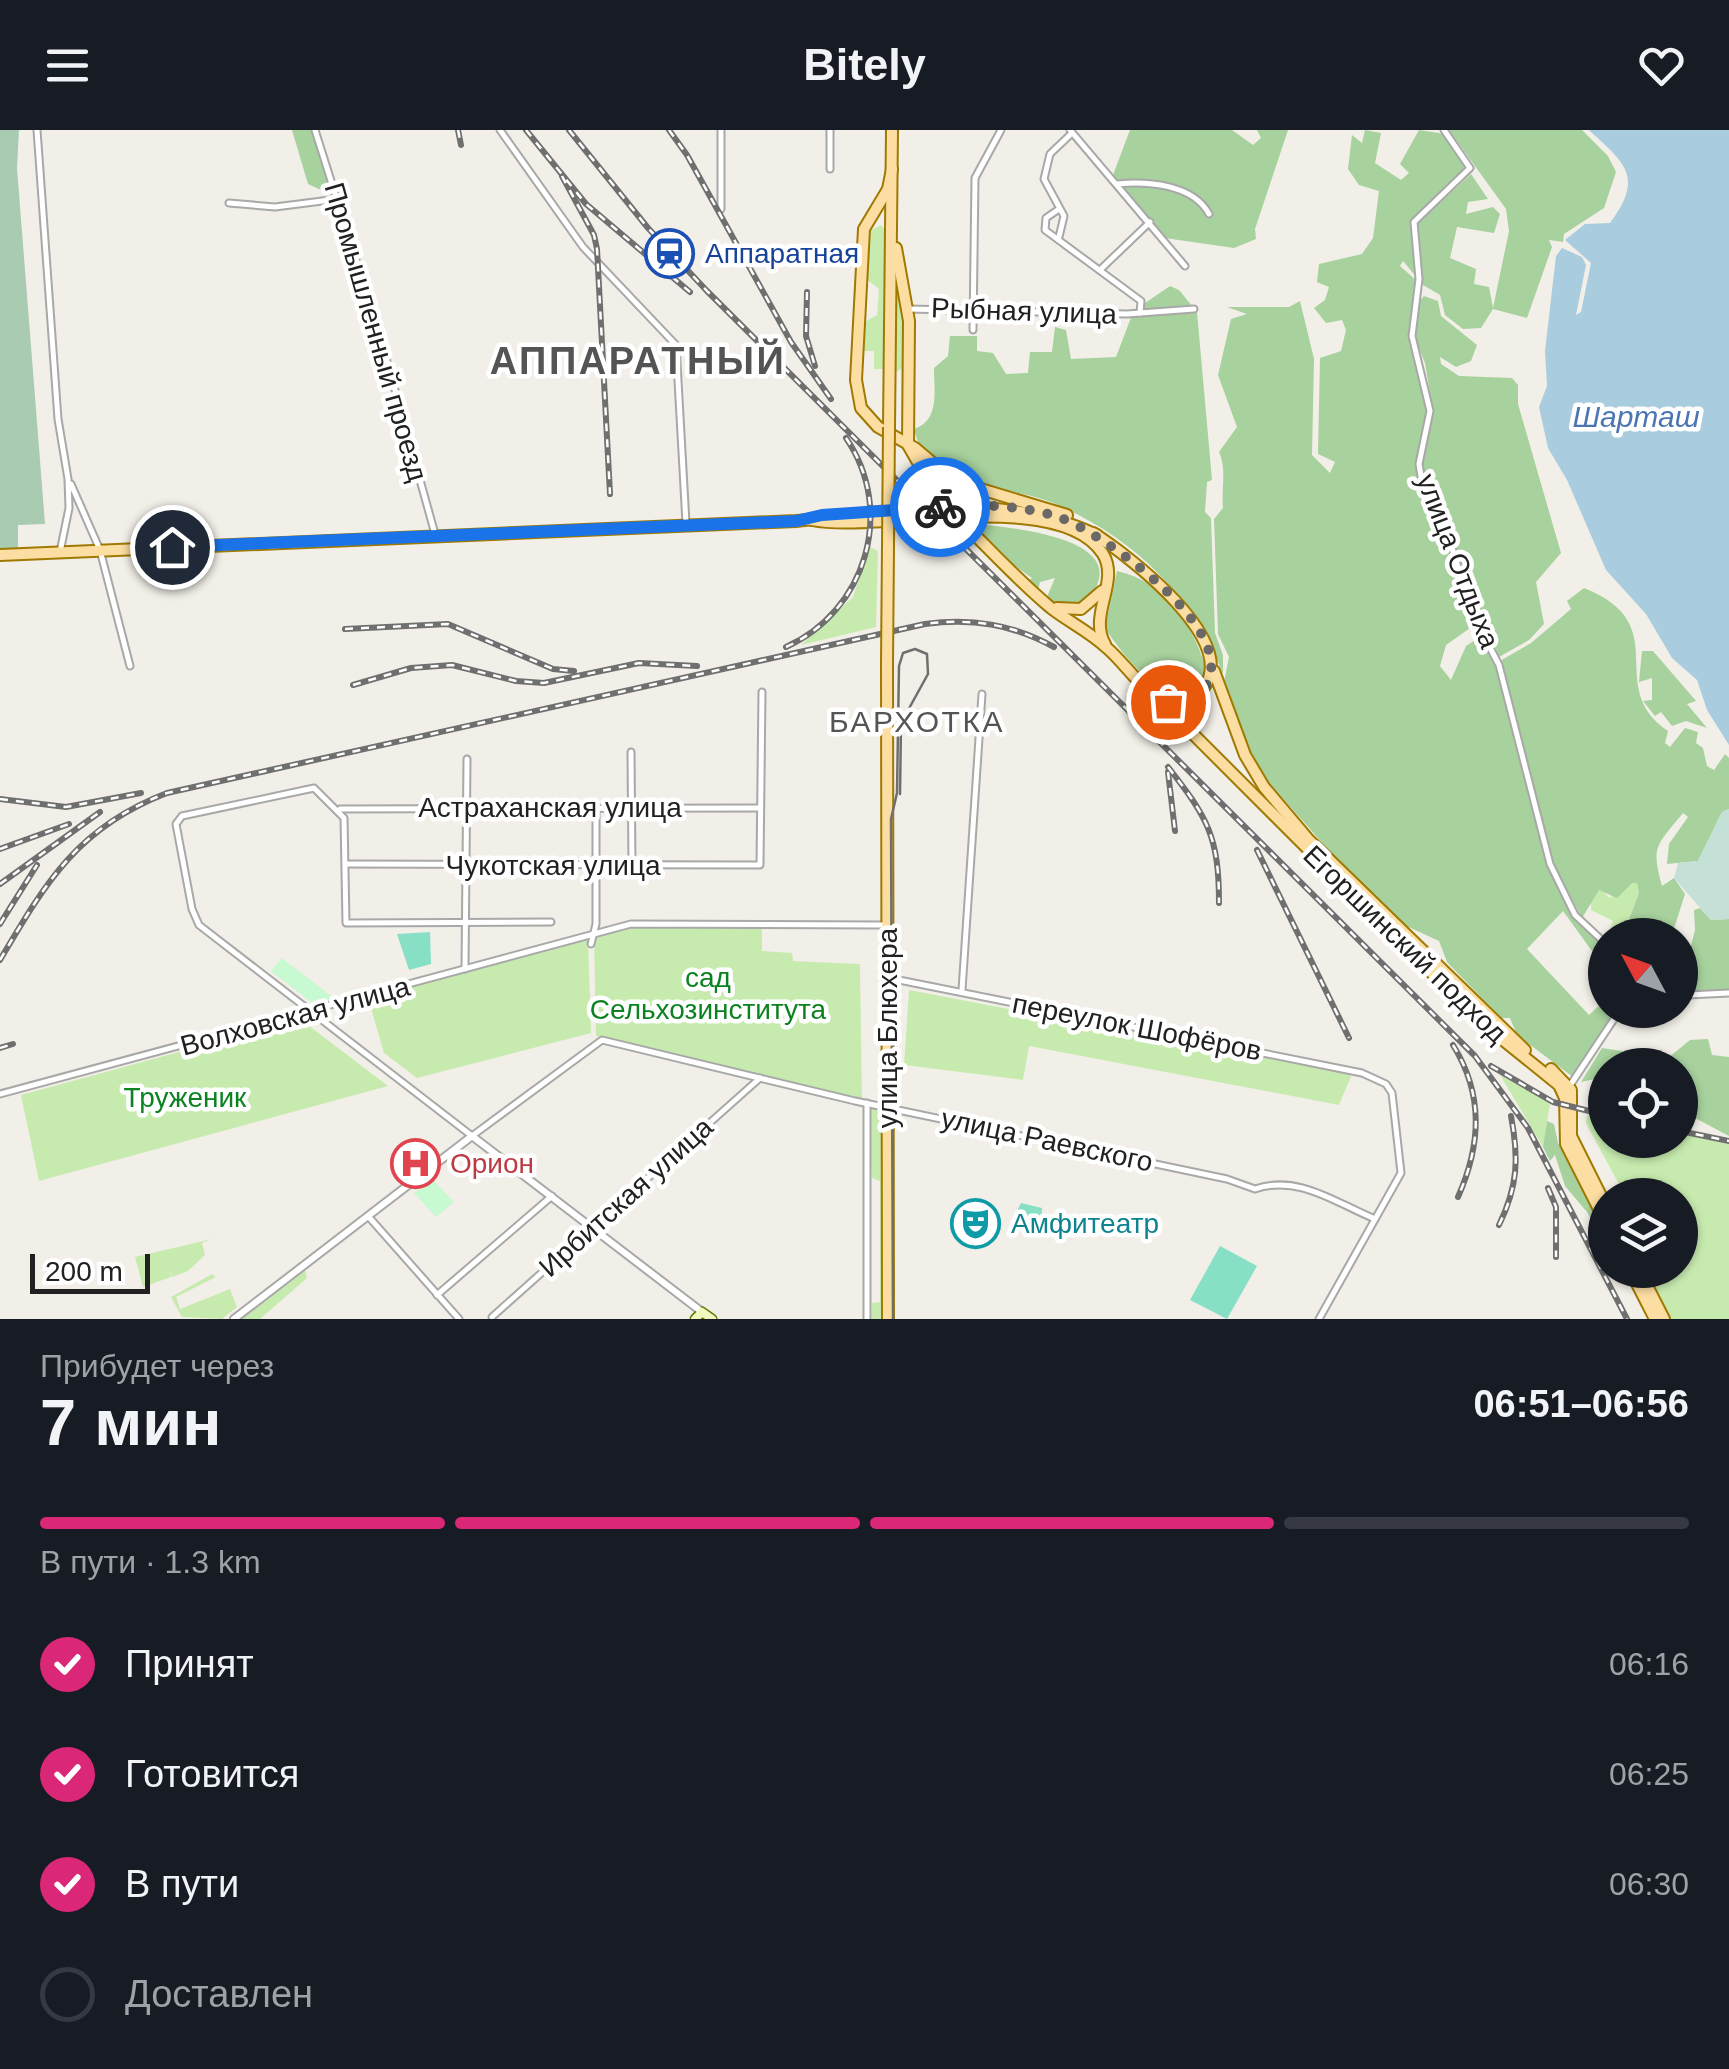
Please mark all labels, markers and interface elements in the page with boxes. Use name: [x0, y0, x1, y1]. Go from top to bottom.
icon: menu: [40, 38, 95, 93]
icon: heart: [1634, 38, 1689, 93]
text: Bitely: [803, 39, 926, 90]
street label: Промышленный проезд: [318, 179, 434, 485]
station icon: Аппаратная: [644, 227, 696, 279]
place label: Аппаратная: [705, 238, 859, 269]
street label: Рыбная улица: [931, 292, 1118, 330]
district label: АППАРАТНЫЙ: [490, 338, 786, 382]
water label: Шарташ: [1572, 400, 1700, 433]
courier: [890, 457, 990, 557]
street label: улица Отдыха: [1411, 469, 1506, 653]
icon: bike: [913, 480, 968, 535]
pin: [130, 505, 215, 590]
icon: home: [145, 520, 200, 575]
pin: [1126, 660, 1211, 745]
icon: bag: [1141, 675, 1196, 730]
district label: БАРХОТКА: [829, 705, 1005, 738]
street label: Астраханская улица: [418, 792, 682, 823]
street label: Егоршинский подход: [1297, 839, 1513, 1049]
street label: Чукотская улица: [445, 850, 661, 881]
north arrow: [1588, 918, 1698, 1028]
map controls: [1588, 918, 1698, 1288]
street label: улица Блюхера: [872, 927, 903, 1128]
park label: сад Сельхозинститута: [590, 962, 827, 1025]
street label: Волховская улица: [177, 970, 413, 1062]
street label: переулок Шофёров: [1010, 988, 1264, 1066]
button: locate: [1588, 1048, 1698, 1158]
park label: Труженик: [124, 1082, 247, 1113]
street label: улица Раевского: [938, 1102, 1156, 1178]
street label: Ирбитская улица: [533, 1111, 719, 1283]
hospital icon: Орион: [389, 1137, 441, 1189]
place label: Орион: [450, 1148, 534, 1179]
button: layers: [1588, 1178, 1698, 1288]
theatre icon: Амфитеатр: [950, 1197, 1002, 1249]
place label: Амфитеатр: [1011, 1208, 1159, 1239]
scale bar: [30, 1249, 150, 1294]
text: 200 m: [45, 1256, 123, 1287]
text: Прибудет через: [40, 1348, 274, 1384]
text: 06:51–06:56: [1473, 1383, 1689, 1425]
text: 7 мин: [40, 1386, 222, 1459]
text: В пути · 1.3 km: [40, 1544, 261, 1580]
icon: check: [40, 1637, 95, 1692]
text: Принят: [125, 1643, 254, 1685]
text: 06:16: [1609, 1646, 1689, 1682]
icon: check: [40, 1747, 95, 1802]
text: Готовится: [125, 1753, 299, 1795]
text: 06:25: [1609, 1756, 1689, 1792]
icon: check: [40, 1857, 95, 1912]
text: В пути: [125, 1863, 239, 1905]
text: 06:30: [1609, 1866, 1689, 1902]
text: Доставлен: [125, 1973, 313, 2015]

